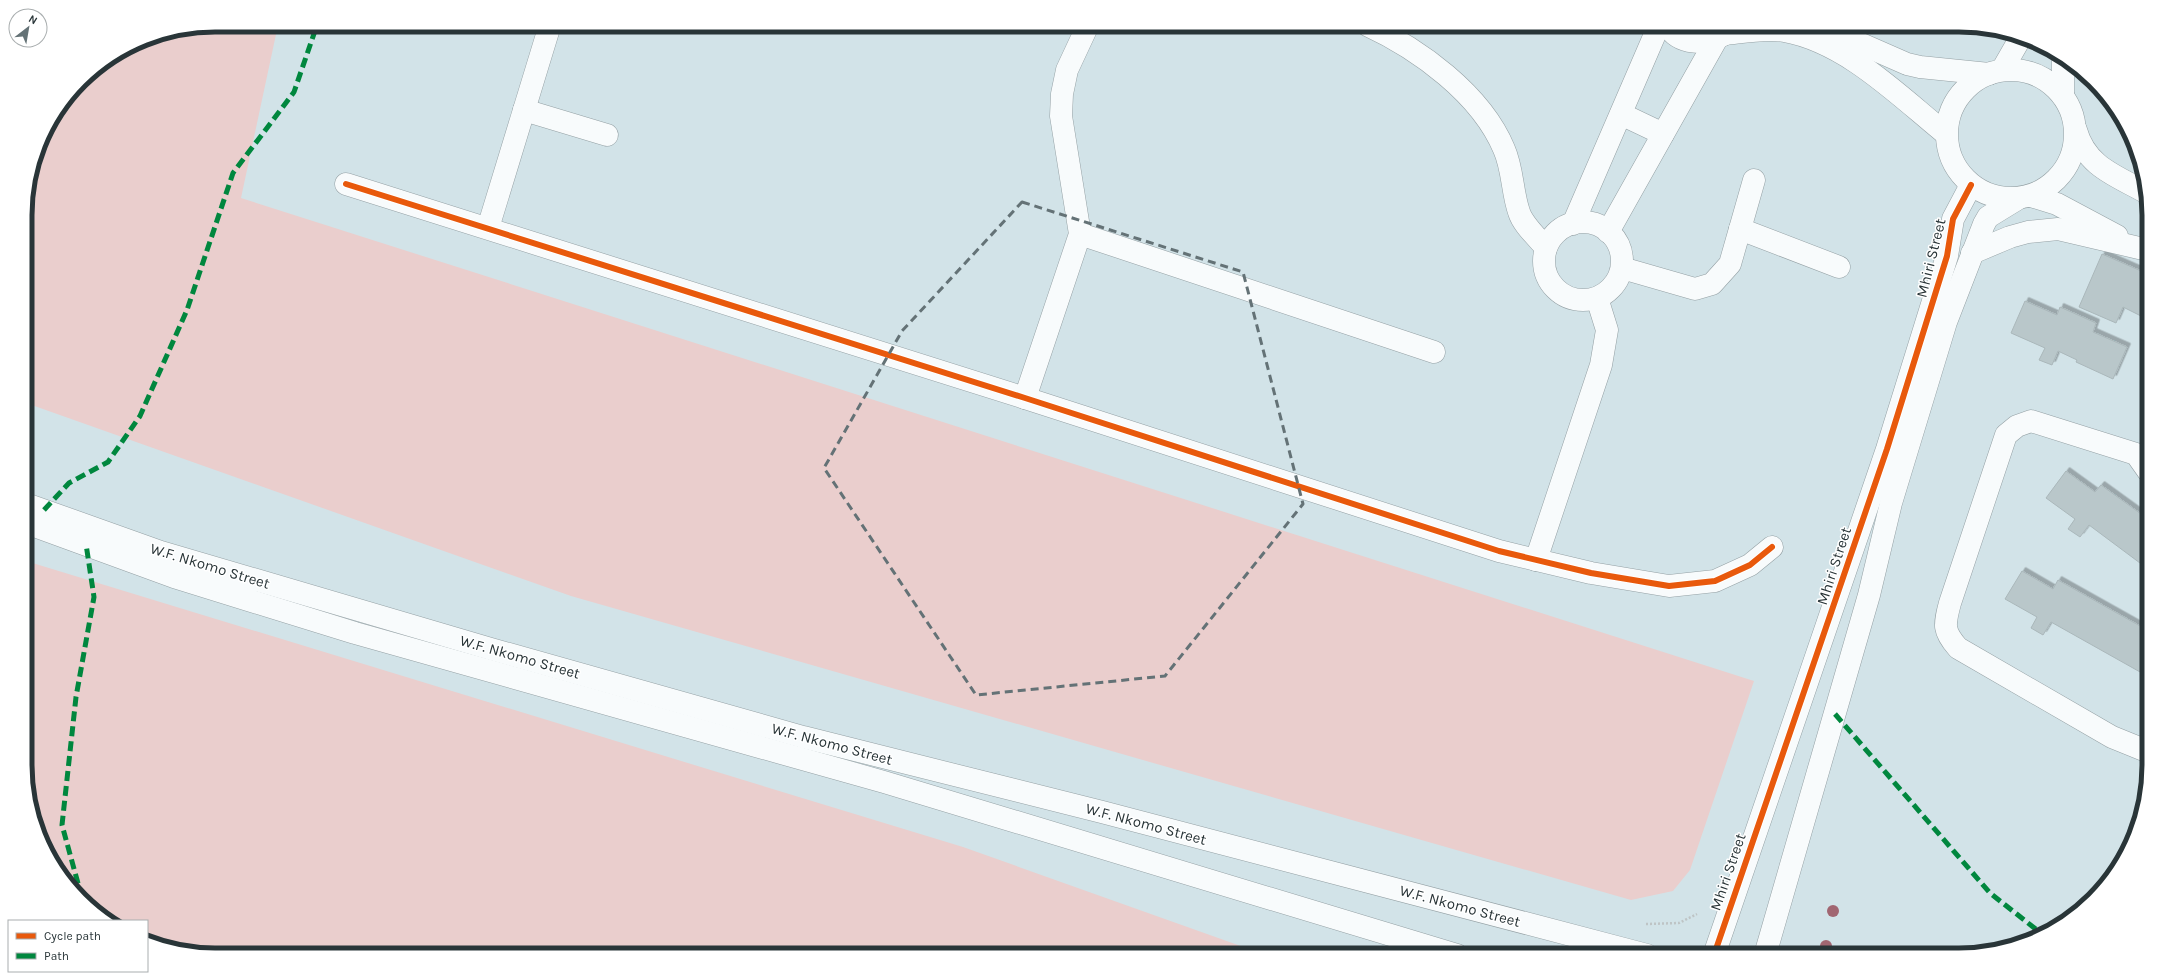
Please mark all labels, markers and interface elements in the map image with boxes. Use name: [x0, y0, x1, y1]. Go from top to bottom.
north arrow: [8, 8, 48, 48]
text: N: [26, 12, 40, 27]
street label: Mhiri Street: [1912, 216, 1950, 299]
street label: Mhiri Street: [1813, 524, 1855, 607]
street label: W.F. Nkomo Street: [148, 539, 272, 593]
street label: W.F. Nkomo Street: [458, 631, 582, 683]
street label: W.F. Nkomo Street: [770, 719, 895, 769]
street label: W.F. Nkomo Street: [1084, 799, 1209, 849]
street label: Mhiri Street: [1706, 831, 1750, 913]
street label: W.F. Nkomo Street: [1398, 881, 1523, 931]
legend: [8, 920, 148, 972]
text: Cycle path: [44, 929, 101, 943]
text: Path: [44, 949, 69, 963]

